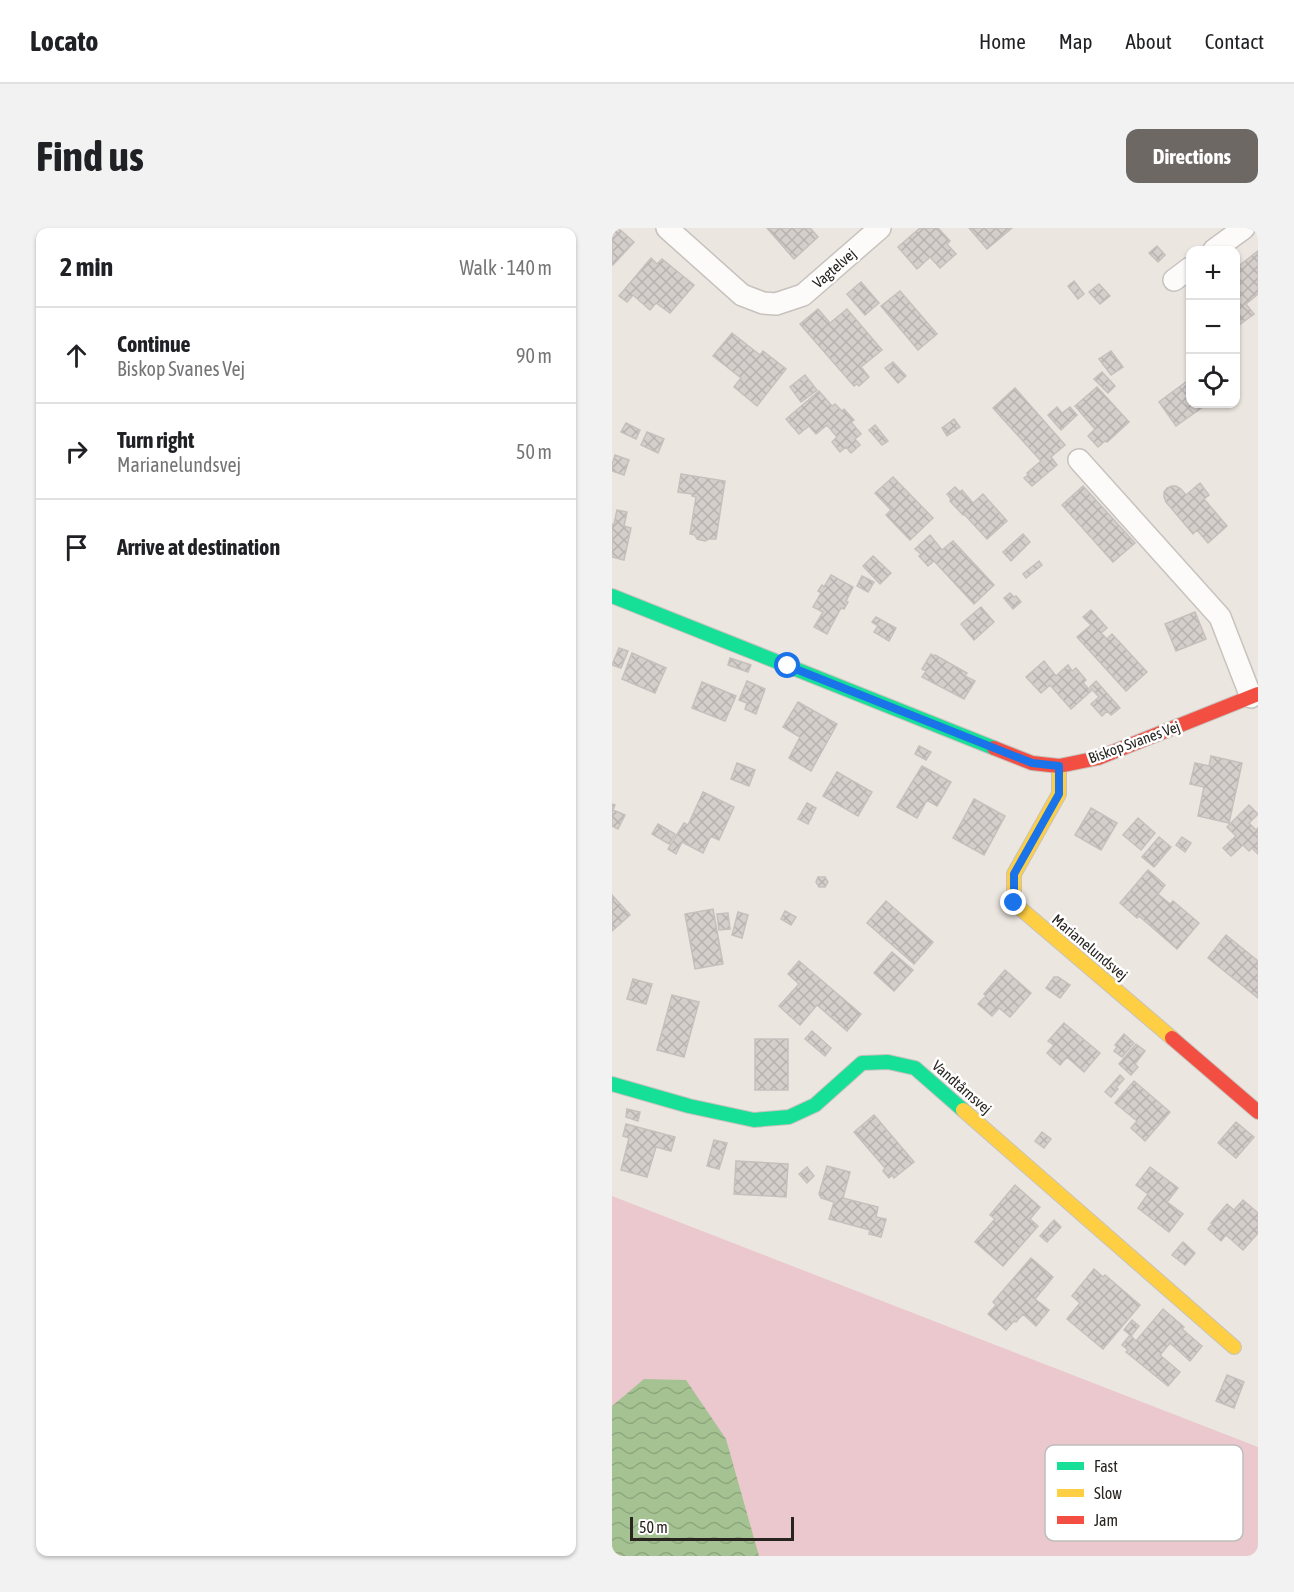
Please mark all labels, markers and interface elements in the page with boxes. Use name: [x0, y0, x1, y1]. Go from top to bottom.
text: Locato: [30, 25, 98, 57]
text: Home: [979, 29, 1026, 53]
text: Map: [1059, 29, 1093, 53]
text: About: [1126, 29, 1172, 53]
text: Contact: [1205, 29, 1264, 53]
button: Directions: [1126, 129, 1258, 183]
text: Find us: [36, 132, 144, 180]
street label: Vagtelvej: [809, 245, 859, 291]
map controls: [1186, 246, 1240, 408]
button: +: [1186, 246, 1240, 300]
text: 2 min: [60, 252, 113, 282]
text: Walk · 140 m: [460, 256, 552, 279]
button: −: [1186, 300, 1240, 354]
text: Continue: [117, 331, 191, 357]
icon: ahead: [60, 339, 93, 372]
text: 90 m: [516, 344, 552, 367]
button: locate: [1186, 354, 1240, 408]
text: Biskop Svanes Vej: [117, 357, 245, 380]
text: Turn right: [117, 427, 194, 453]
icon: right: [60, 435, 93, 468]
text: 50 m: [516, 440, 552, 463]
text: Marianelundsvej: [117, 453, 241, 476]
icon: arrive: [60, 531, 93, 564]
text: Arrive at destination: [117, 534, 280, 560]
route start: [774, 652, 800, 678]
street label: Biskop Svanes Vej: [1086, 718, 1182, 766]
route end: [1000, 889, 1026, 915]
street label: Marianelundsvej: [1049, 911, 1131, 983]
street label: Vandtårnsvej: [929, 1057, 995, 1117]
legend: [1045, 1445, 1243, 1541]
text: Fast: [1094, 1457, 1118, 1475]
text: Slow: [1094, 1484, 1122, 1502]
text: Jam: [1094, 1511, 1118, 1529]
scale bar: [630, 1514, 794, 1542]
text: 50 m: [639, 1518, 668, 1536]

